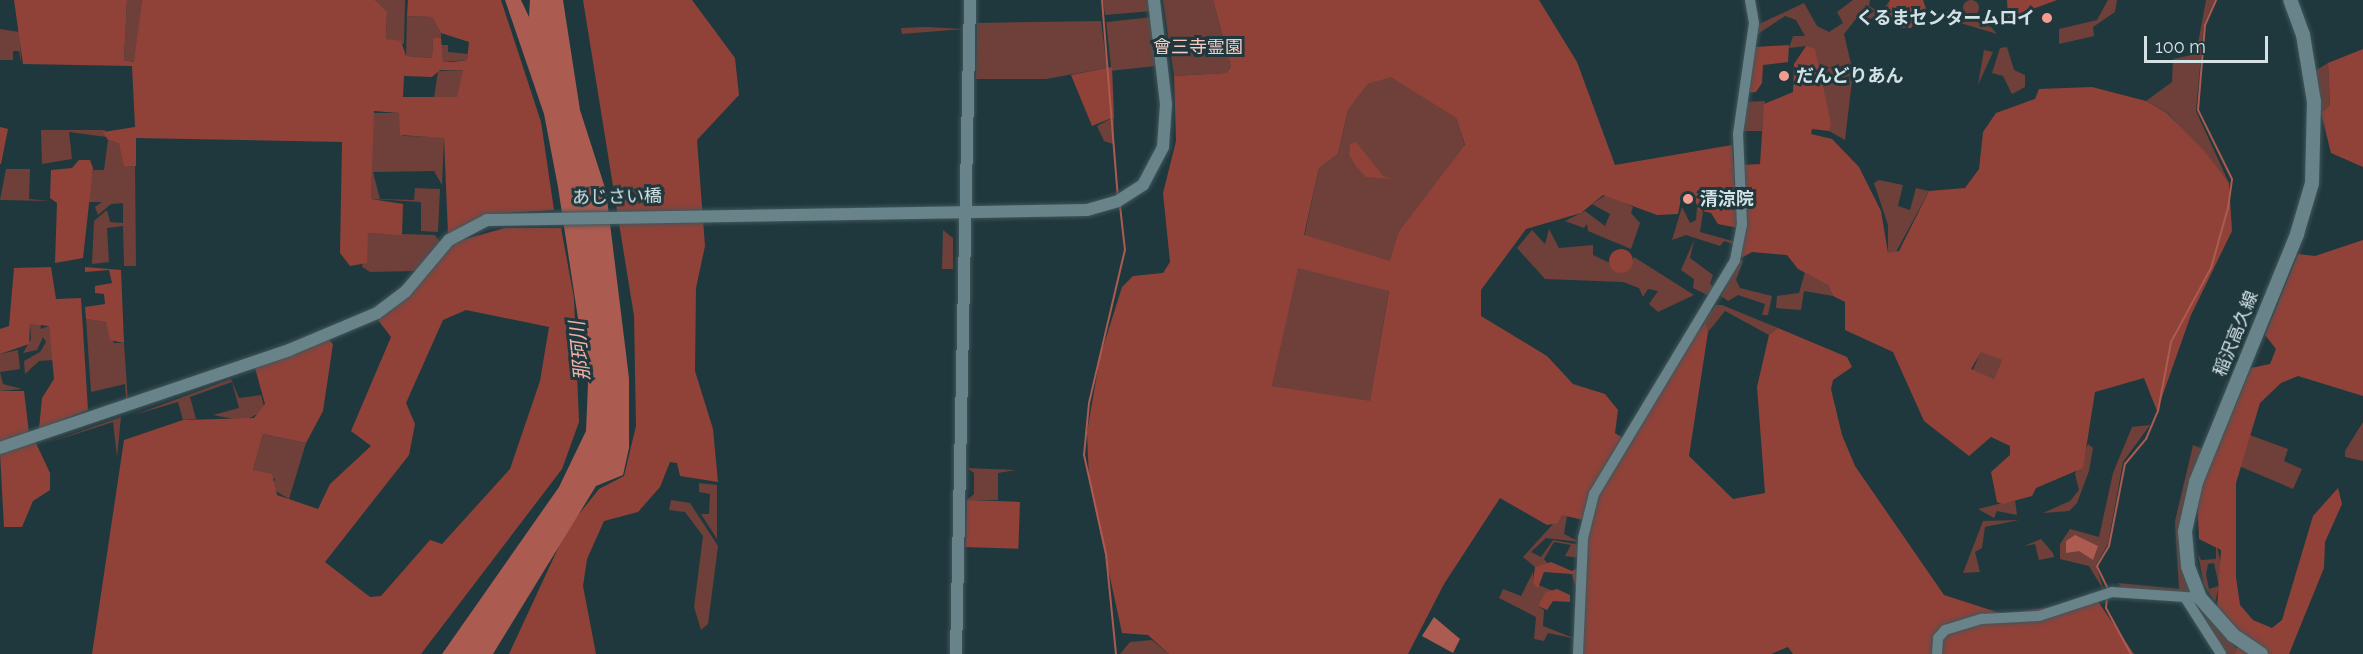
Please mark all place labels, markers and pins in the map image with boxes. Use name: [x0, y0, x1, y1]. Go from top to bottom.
place label: くるまセンタームロイ: [1855, 7, 2035, 29]
marker: くるまセンタームロイ: [2040, 11, 2054, 25]
place label: だんどりあん: [1796, 65, 1904, 87]
marker: だんどりあん: [1777, 69, 1791, 83]
place label: 清涼院: [1700, 188, 1754, 210]
marker: 清涼院: [1681, 192, 1695, 206]

